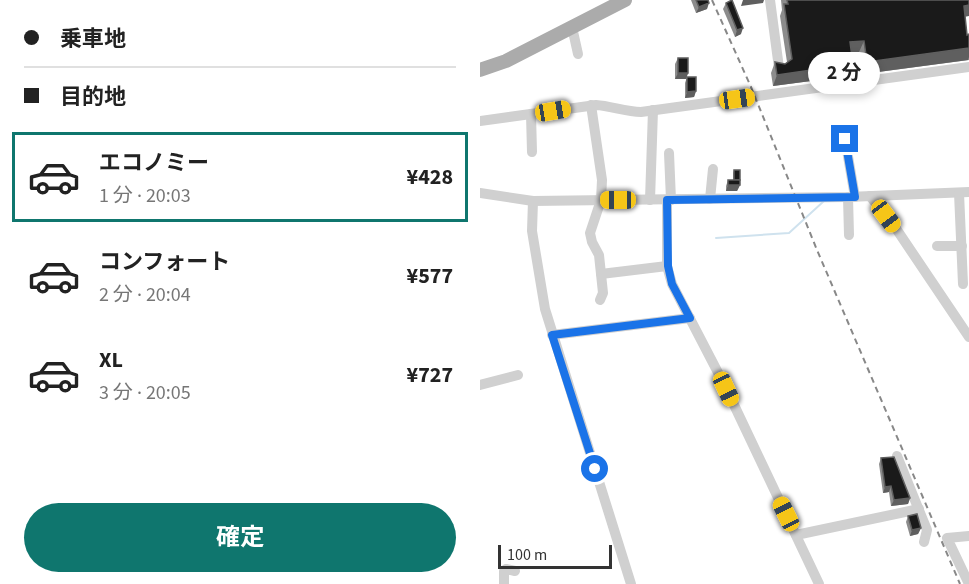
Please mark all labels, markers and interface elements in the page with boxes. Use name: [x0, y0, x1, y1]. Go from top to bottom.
text: 乗車地: [60, 23, 126, 55]
callout: 2 分: [809, 52, 881, 94]
text: 2 分: [827, 59, 861, 87]
text: 目的地: [60, 81, 126, 113]
car: [718, 88, 756, 110]
car: [534, 99, 572, 123]
route end: [831, 125, 858, 152]
text: エコノミー: [99, 147, 209, 179]
icon: car: [27, 150, 81, 204]
text: ¥428: [407, 161, 453, 193]
text: 1 分 · 20:03: [99, 182, 191, 210]
car: [600, 191, 636, 209]
car: [868, 196, 904, 236]
text: コンフォート: [99, 246, 230, 278]
icon: car: [27, 249, 81, 303]
text: ¥577: [407, 260, 453, 292]
text: 2 分 · 20:04: [99, 281, 191, 309]
text: XL: [99, 344, 123, 376]
icon: car: [27, 348, 81, 402]
text: ¥727: [407, 359, 453, 391]
car: [710, 369, 742, 409]
text: 3 分 · 20:05: [99, 379, 191, 407]
route start: [581, 455, 608, 482]
car: [770, 494, 802, 534]
button: 確定: [24, 503, 456, 572]
scale bar: [498, 542, 612, 570]
text: 100 m: [507, 544, 547, 566]

